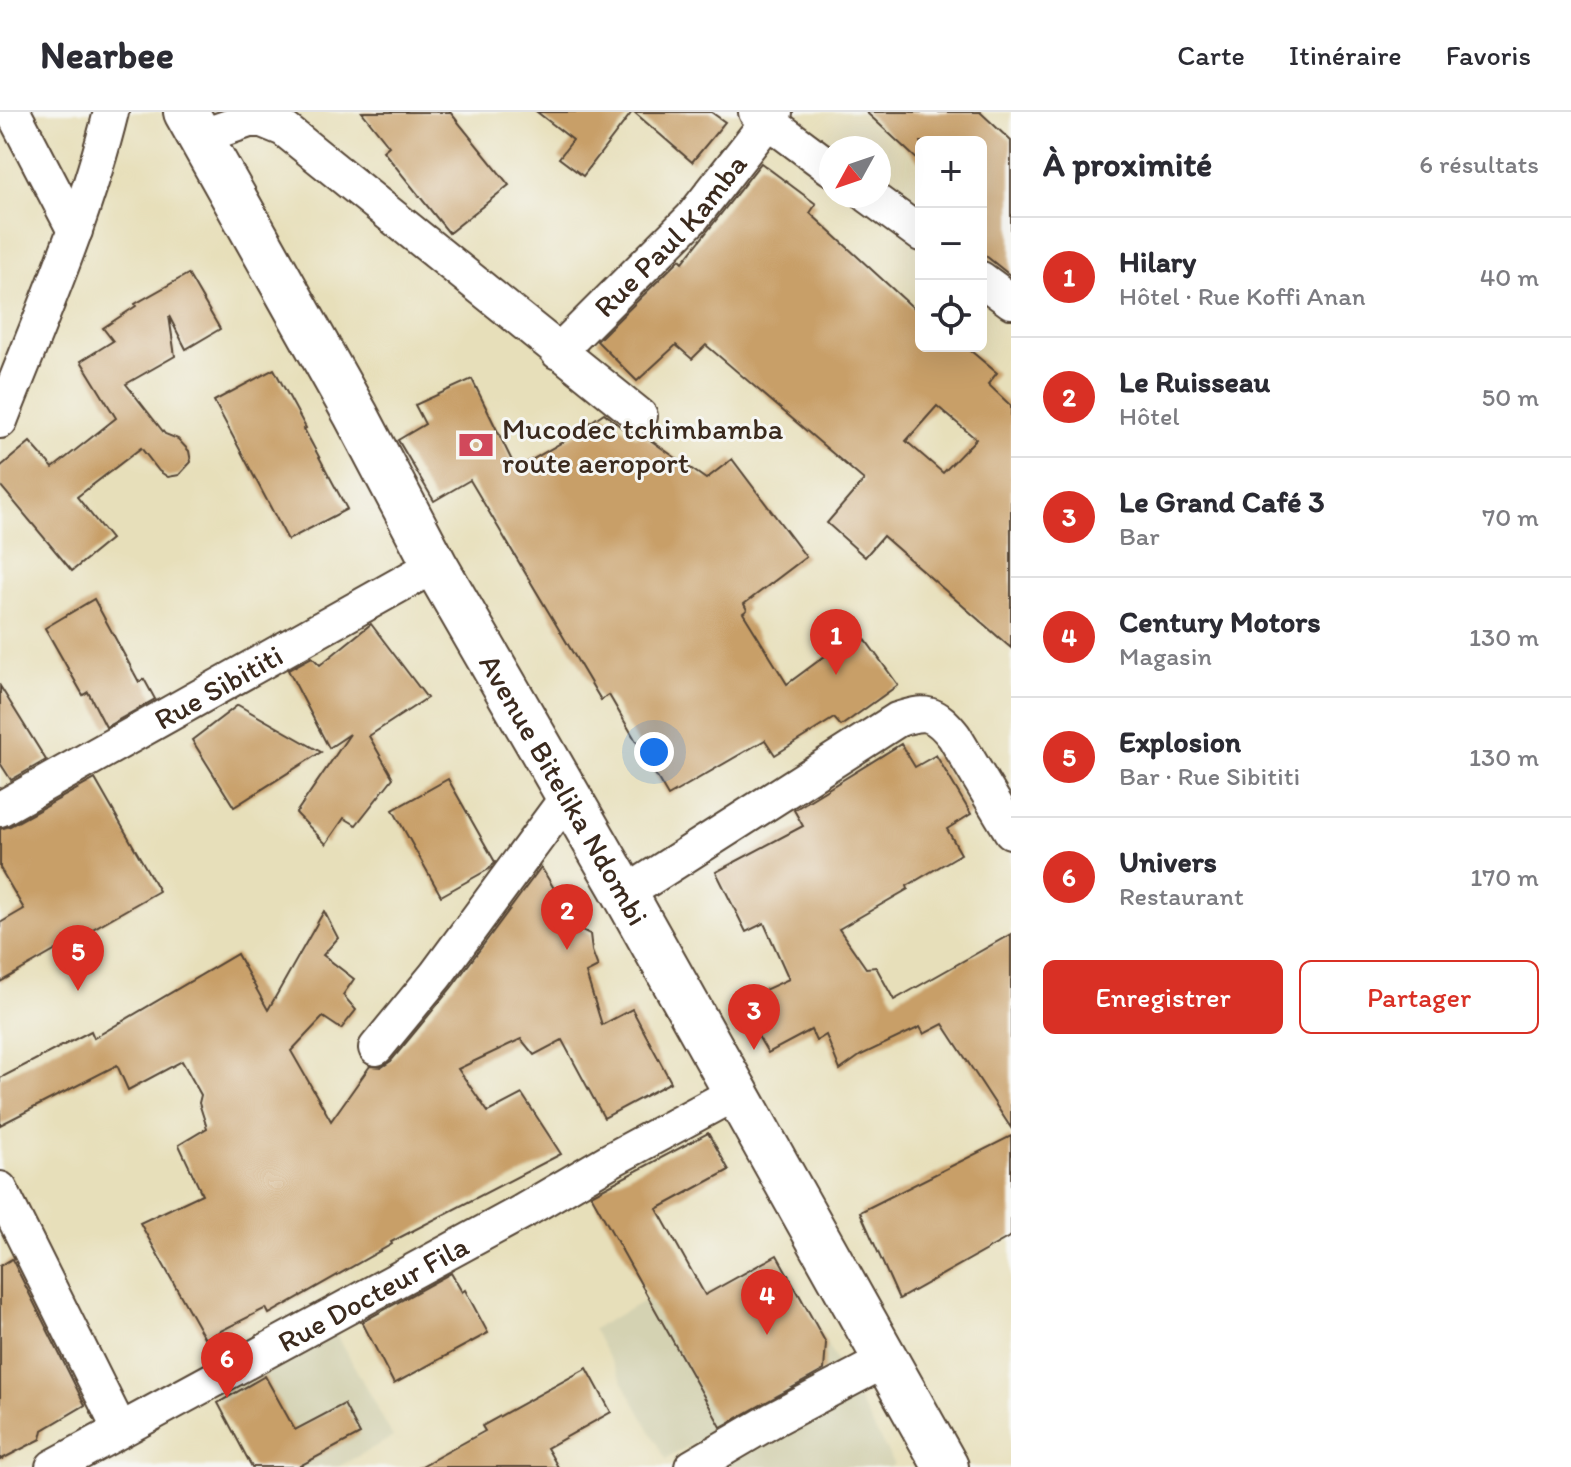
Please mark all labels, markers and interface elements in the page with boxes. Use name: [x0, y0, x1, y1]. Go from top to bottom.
text: Nearbee: [40, 32, 174, 78]
text: Carte: [1177, 38, 1245, 72]
text: Itinéraire: [1289, 38, 1402, 72]
text: Favoris: [1446, 38, 1531, 72]
north arrow: [819, 136, 891, 208]
map controls: [915, 136, 987, 352]
button: +: [915, 136, 987, 208]
text: À proximité: [1043, 144, 1212, 185]
street label: Rue Paul Kamba: [585, 145, 754, 325]
text: 6 résultats: [1419, 148, 1539, 180]
button: −: [915, 208, 987, 280]
text: Hilary: [1119, 243, 1196, 280]
text: 1: [1063, 261, 1075, 293]
text: 40 m: [1480, 261, 1539, 293]
button: locate: [915, 280, 987, 352]
text: Hôtel · Rue Koffi Anan: [1119, 280, 1366, 312]
text: Le Ruisseau: [1119, 363, 1270, 400]
text: 2: [1062, 381, 1076, 413]
text: 50 m: [1482, 381, 1539, 413]
text: Hôtel: [1119, 400, 1180, 432]
place label: Mucodec tchimbamba route aeroport: [502, 410, 784, 481]
bank icon: Mucodec tchimbamba route aeroport: [457, 426, 495, 464]
text: Le Grand Café 3: [1119, 483, 1325, 520]
text: 3: [1062, 501, 1076, 533]
text: 70 m: [1482, 501, 1539, 533]
text: Bar: [1119, 520, 1160, 552]
text: Century Motors: [1119, 603, 1321, 640]
pin: 1: [810, 609, 862, 675]
text: 4: [1061, 621, 1077, 653]
text: 130 m: [1469, 621, 1539, 653]
street label: Rue Sibititi: [147, 636, 289, 737]
text: Magasin: [1119, 640, 1212, 672]
street label: Avenue Bitelika Ndombi: [472, 647, 657, 932]
text: Explosion: [1119, 723, 1241, 760]
your location: [634, 732, 674, 772]
text: 5: [1062, 741, 1076, 773]
text: 130 m: [1469, 741, 1539, 773]
text: Bar · Rue Sibititi: [1119, 760, 1300, 792]
text: Univers: [1119, 843, 1217, 880]
text: 6: [1062, 861, 1076, 893]
text: 170 m: [1470, 861, 1539, 893]
text: Restaurant: [1119, 880, 1244, 912]
pin: 2: [541, 884, 593, 950]
pin: 5: [52, 925, 104, 991]
button: Enregistrer: [1043, 960, 1283, 1034]
button: Partager: [1299, 960, 1539, 1034]
pin: 3: [728, 984, 780, 1050]
street label: Rue Docteur Fila: [271, 1226, 475, 1360]
pin: 4: [741, 1269, 793, 1335]
pin: 6: [201, 1332, 253, 1398]

